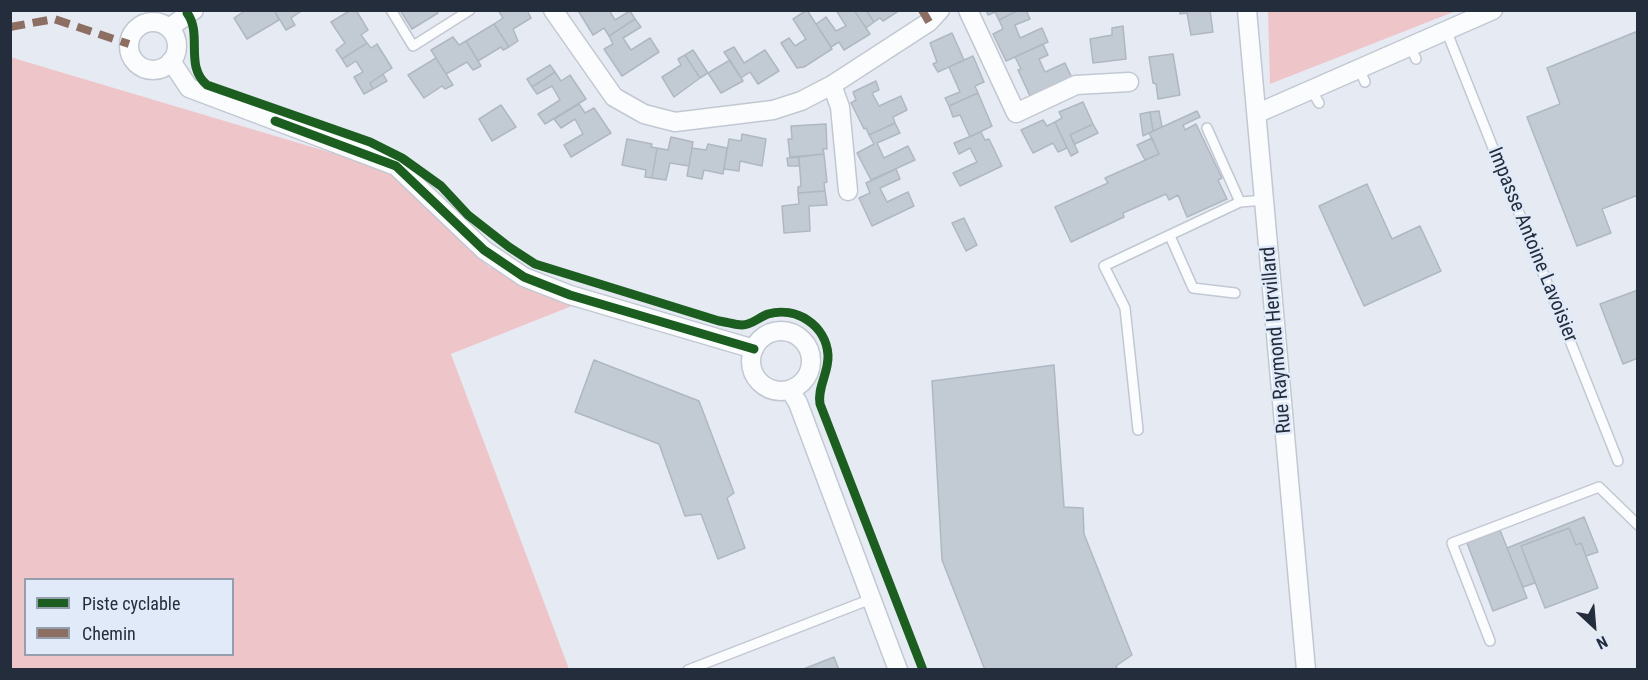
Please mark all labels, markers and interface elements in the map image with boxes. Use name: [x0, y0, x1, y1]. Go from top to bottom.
street label: Impasse Antoine Lavoisier: [1482, 144, 1582, 346]
street label: Rue Raymond Hervillard: [1257, 245, 1297, 435]
legend: [24, 578, 234, 656]
text: Piste cyclable: [82, 593, 180, 614]
north arrow: [1564, 596, 1624, 656]
text: Chemin: [82, 623, 136, 644]
text: N: [1594, 632, 1611, 653]

